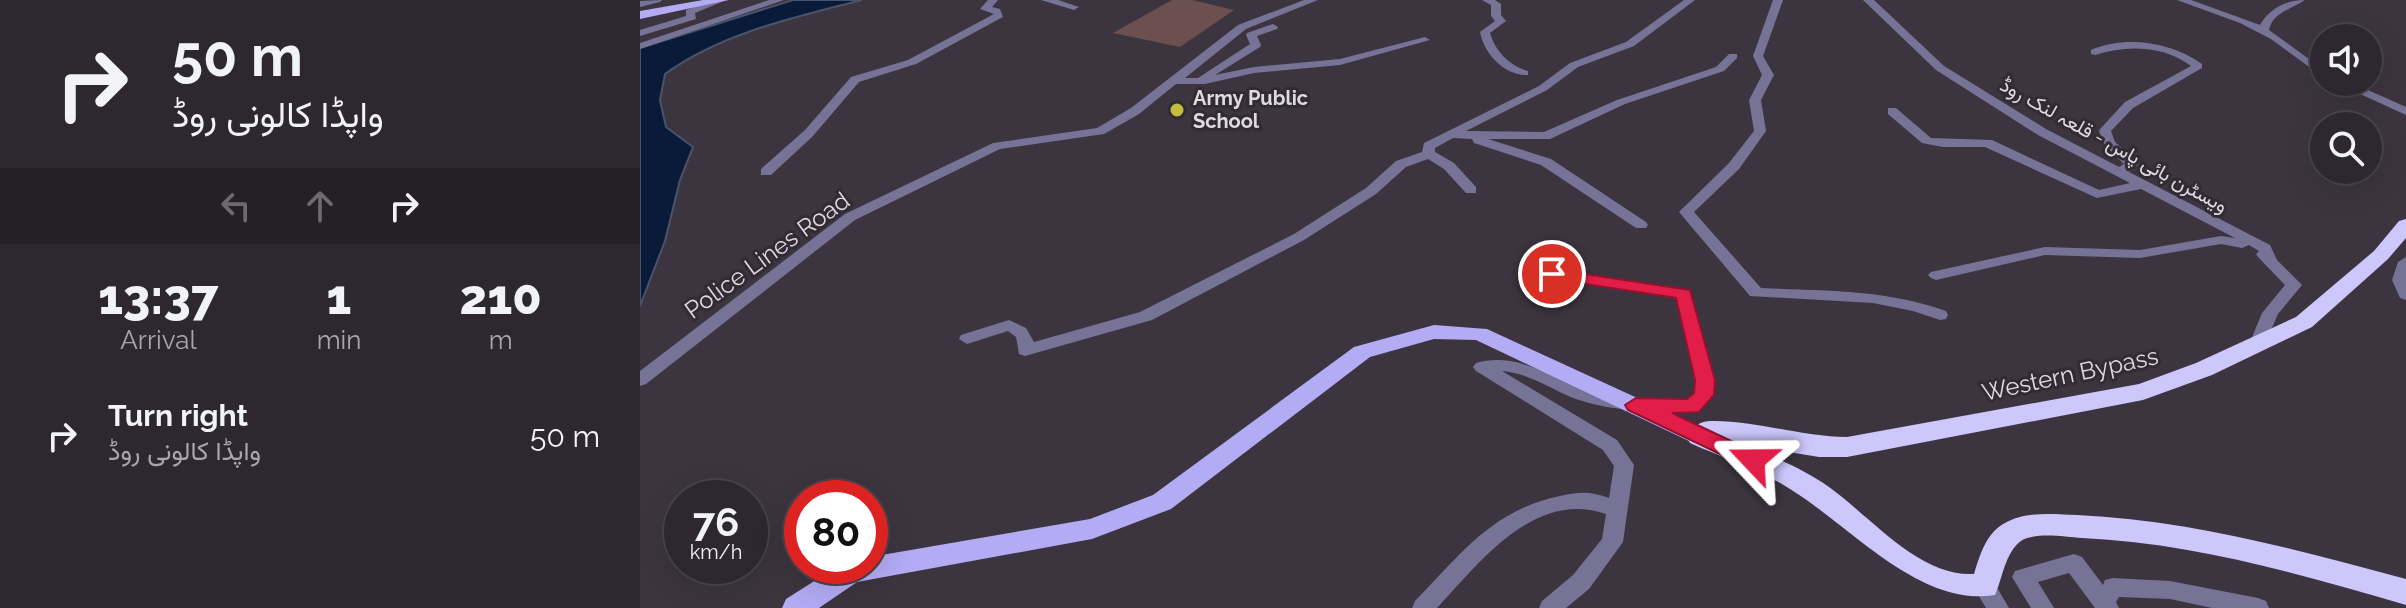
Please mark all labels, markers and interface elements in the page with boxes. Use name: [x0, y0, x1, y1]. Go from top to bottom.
text: 50 m: [172, 23, 303, 89]
map controls: [2310, 24, 2382, 184]
button: sound: [2310, 24, 2382, 96]
icon: right: [40, 32, 144, 136]
street label: ویسٹرن بائی پاس - قلعہ لنک روڈ: [1995, 72, 2232, 219]
place label: Army Public School: [1193, 86, 1308, 133]
text: واپڈا کالونی روڈ: [172, 93, 384, 135]
marker: Army Public School: [1168, 101, 1186, 119]
button: search: [2310, 112, 2382, 184]
icon: left: [214, 184, 258, 228]
icon: ahead: [298, 184, 342, 228]
icon: right: [382, 184, 426, 228]
street label: Police Lines Road: [679, 185, 855, 325]
pin: [1518, 240, 1586, 308]
icon: arrive: [1530, 252, 1574, 296]
text: 13:37: [98, 269, 218, 325]
text: 1: [327, 269, 351, 325]
text: 210: [460, 269, 542, 325]
text: Arrival: [120, 325, 196, 355]
text: min: [317, 325, 361, 355]
text: m: [489, 325, 513, 355]
street label: Western Bypass: [1979, 341, 2161, 407]
text: Turn right: [108, 398, 248, 433]
icon: right: [40, 414, 84, 458]
position arrow: [1711, 418, 1795, 502]
text: 50 m: [530, 419, 600, 454]
text: واپڈا کالونی روڈ: [108, 436, 261, 466]
speed limit sign: 80: [784, 480, 888, 584]
text: 76: [693, 498, 739, 545]
text: km/h: [690, 540, 742, 564]

